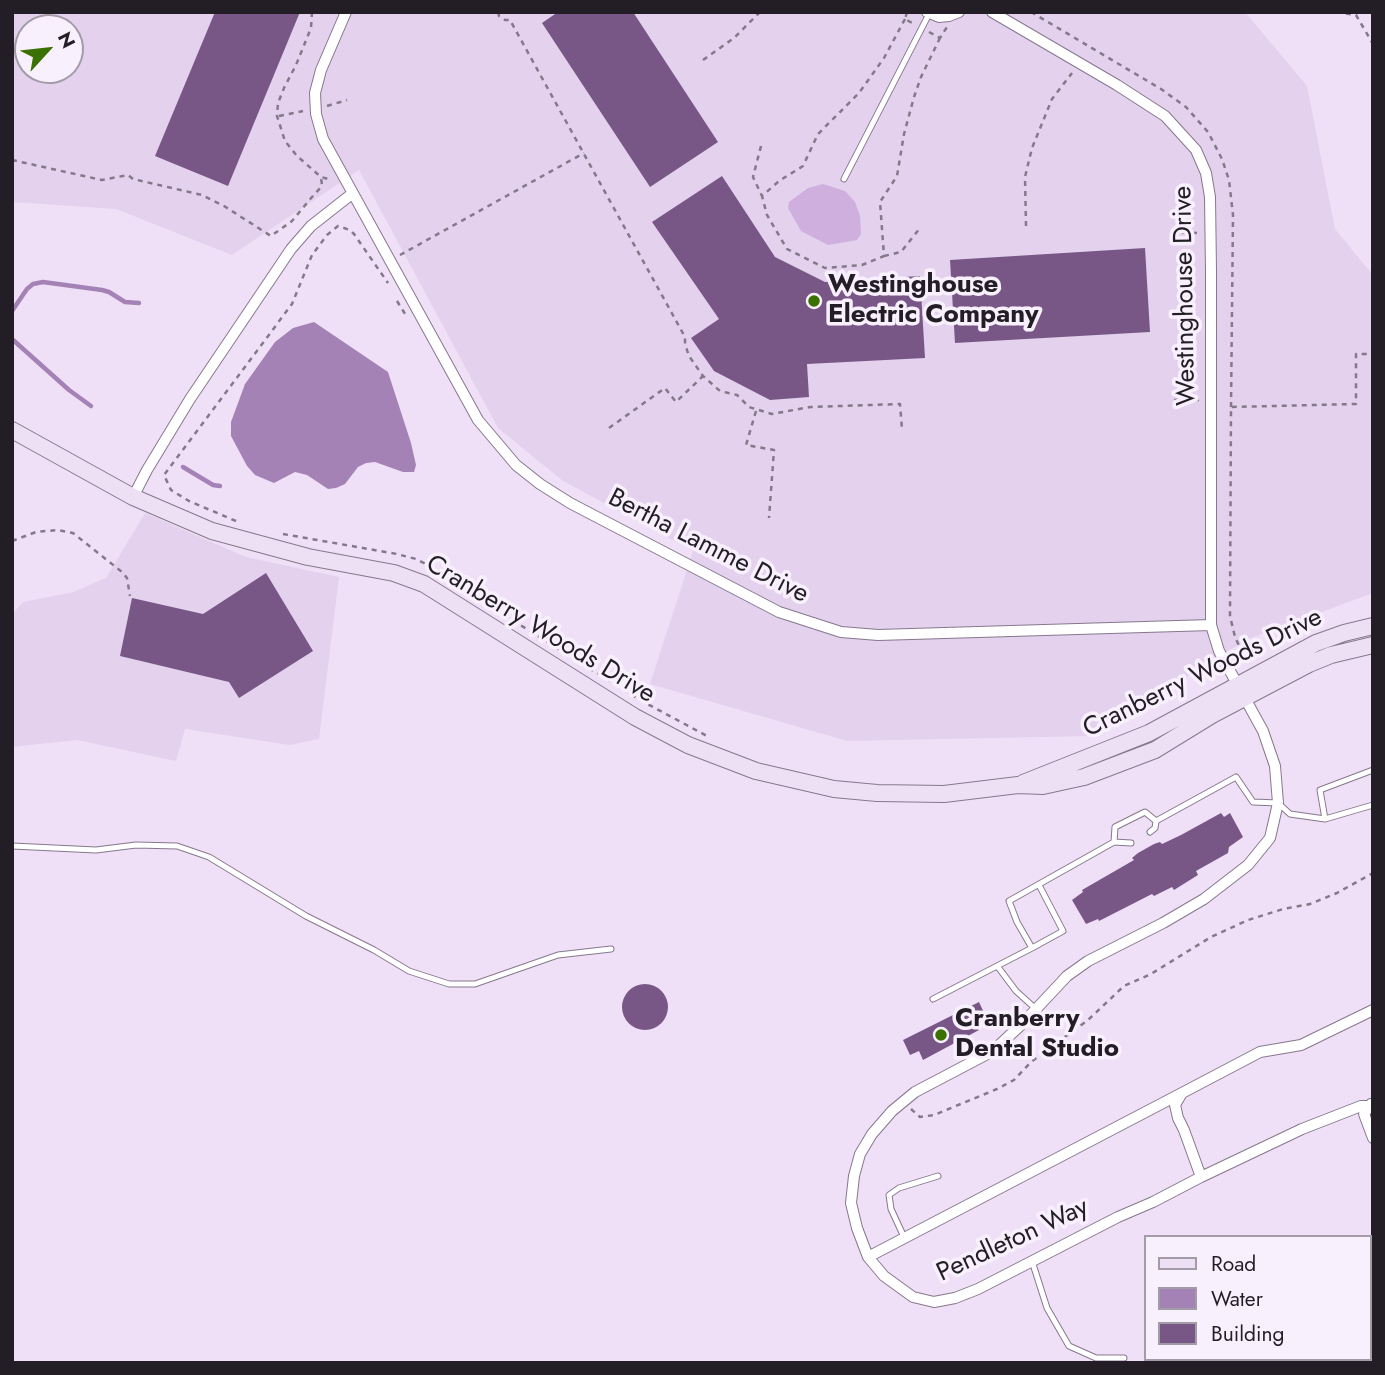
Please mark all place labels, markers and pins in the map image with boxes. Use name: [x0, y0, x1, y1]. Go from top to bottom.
place label: Westinghouse Electric Company: [828, 270, 1039, 332]
marker: Westinghouse Electric Company: [806, 293, 822, 309]
place label: Cranberry Dental Studio: [955, 1004, 1119, 1066]
marker: Cranberry Dental Studio: [933, 1027, 949, 1043]

